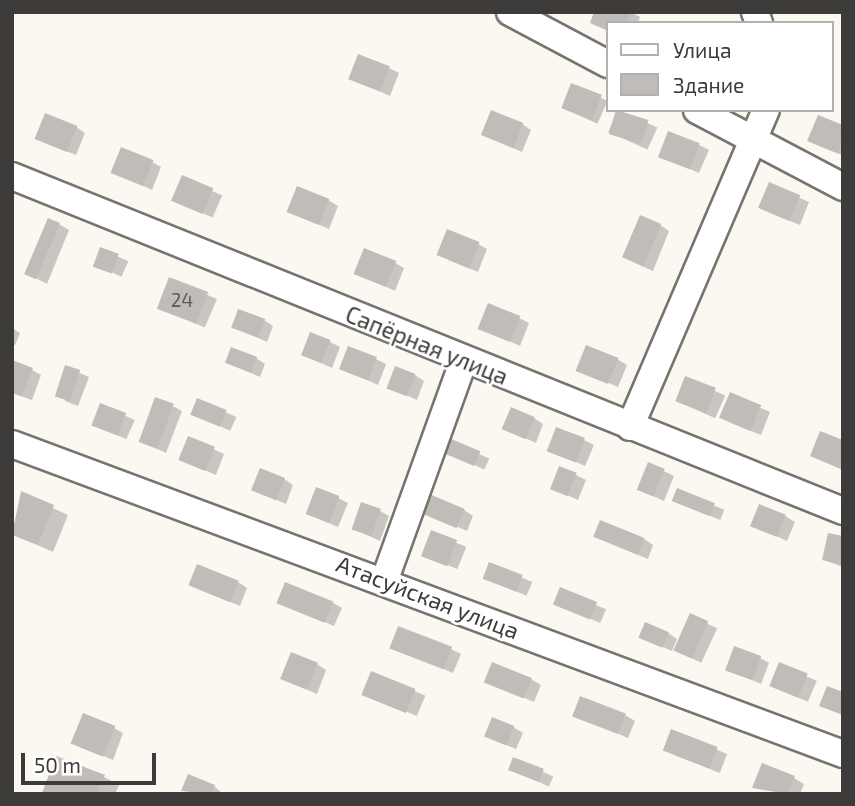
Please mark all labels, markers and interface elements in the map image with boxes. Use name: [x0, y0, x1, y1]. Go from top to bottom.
legend: [606, 21, 834, 112]
text: Улица: [673, 37, 732, 62]
text: Здание: [673, 72, 744, 97]
house number: 24: [171, 289, 193, 311]
street label: Сапёрная улица: [342, 300, 512, 390]
street label: Атасуйская улица: [333, 549, 523, 645]
scale bar: [24, 740, 159, 784]
text: 50 m: [34, 752, 81, 777]

